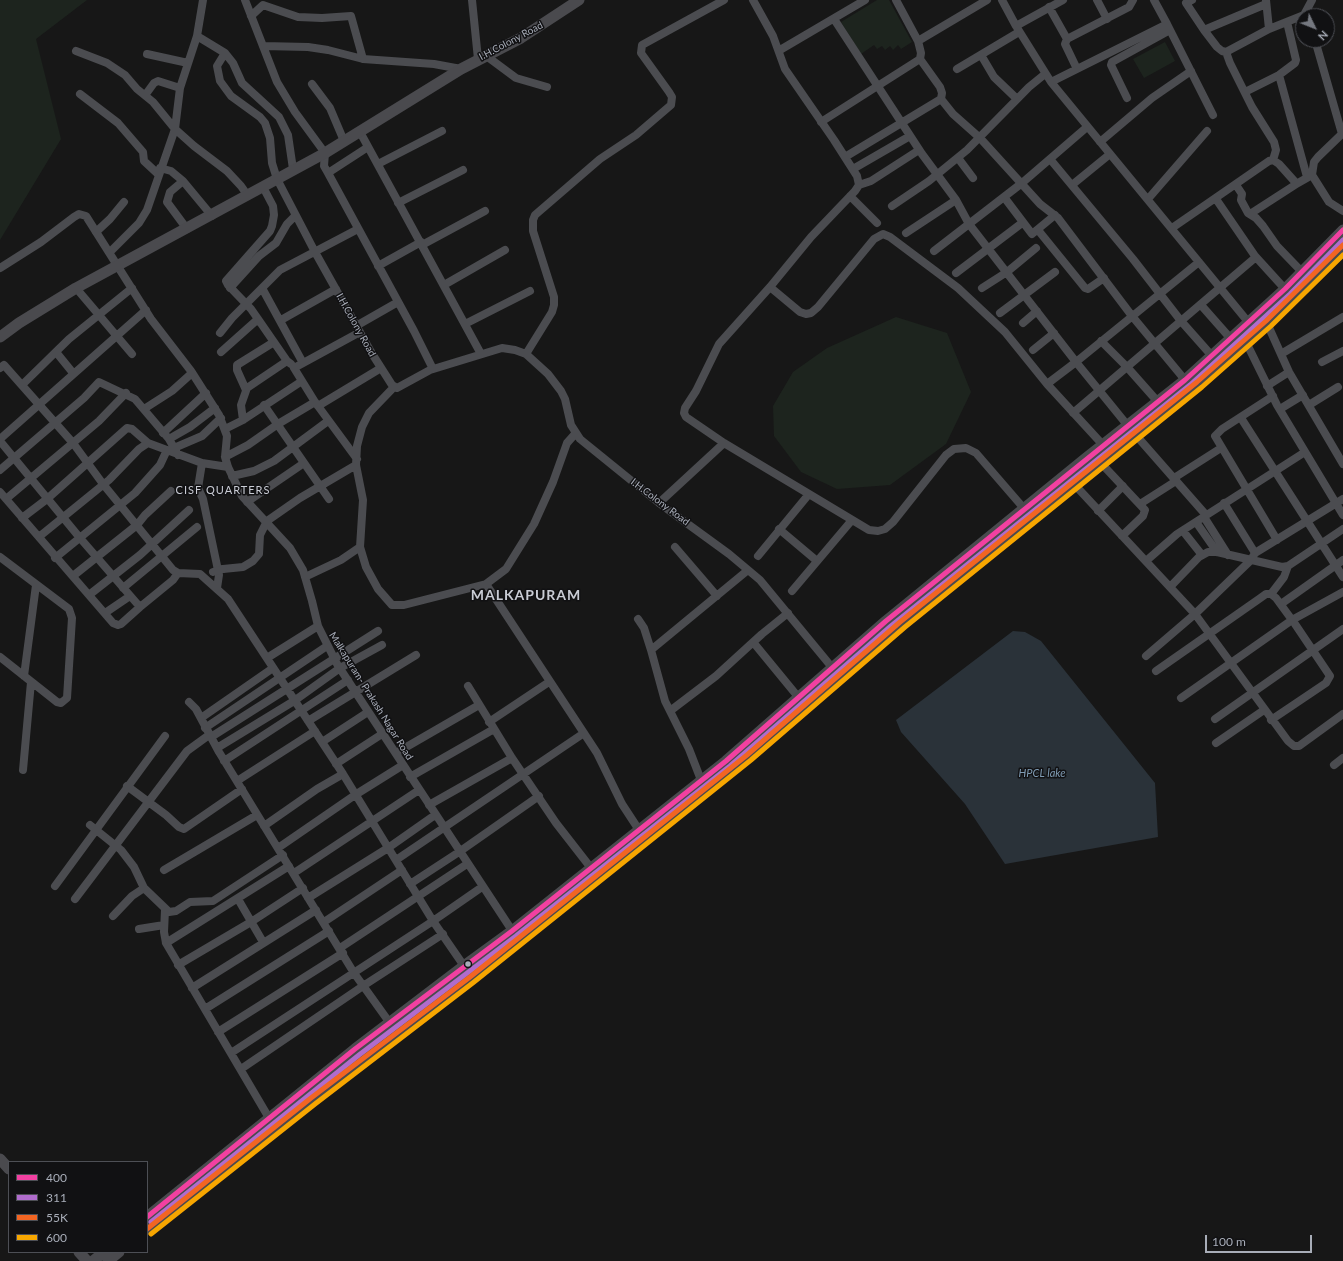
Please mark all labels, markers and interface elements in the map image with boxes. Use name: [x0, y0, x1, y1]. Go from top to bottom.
north arrow: [1295, 8, 1335, 48]
street label: I.H.Colony Road: [477, 19, 545, 63]
text: N: [1316, 28, 1331, 43]
street label: I.H.Colony Road: [334, 291, 378, 359]
street label: I.H.Colony Road: [628, 476, 692, 528]
district label: CISF QUARTERS: [176, 483, 270, 497]
district label: MALKAPURAM: [471, 587, 581, 603]
street label: Malkapuram- Prakash Nagar Road: [327, 630, 415, 762]
water label: HPCL lake: [1019, 766, 1065, 780]
unlabelled marker: [463, 959, 473, 969]
legend: [8, 1161, 148, 1253]
text: 400: [46, 1170, 67, 1185]
text: 311: [46, 1190, 67, 1205]
text: 55K: [46, 1210, 68, 1225]
scale bar: [1207, 1227, 1314, 1253]
text: 600: [46, 1230, 67, 1245]
text: 100 m: [1212, 1234, 1246, 1249]

